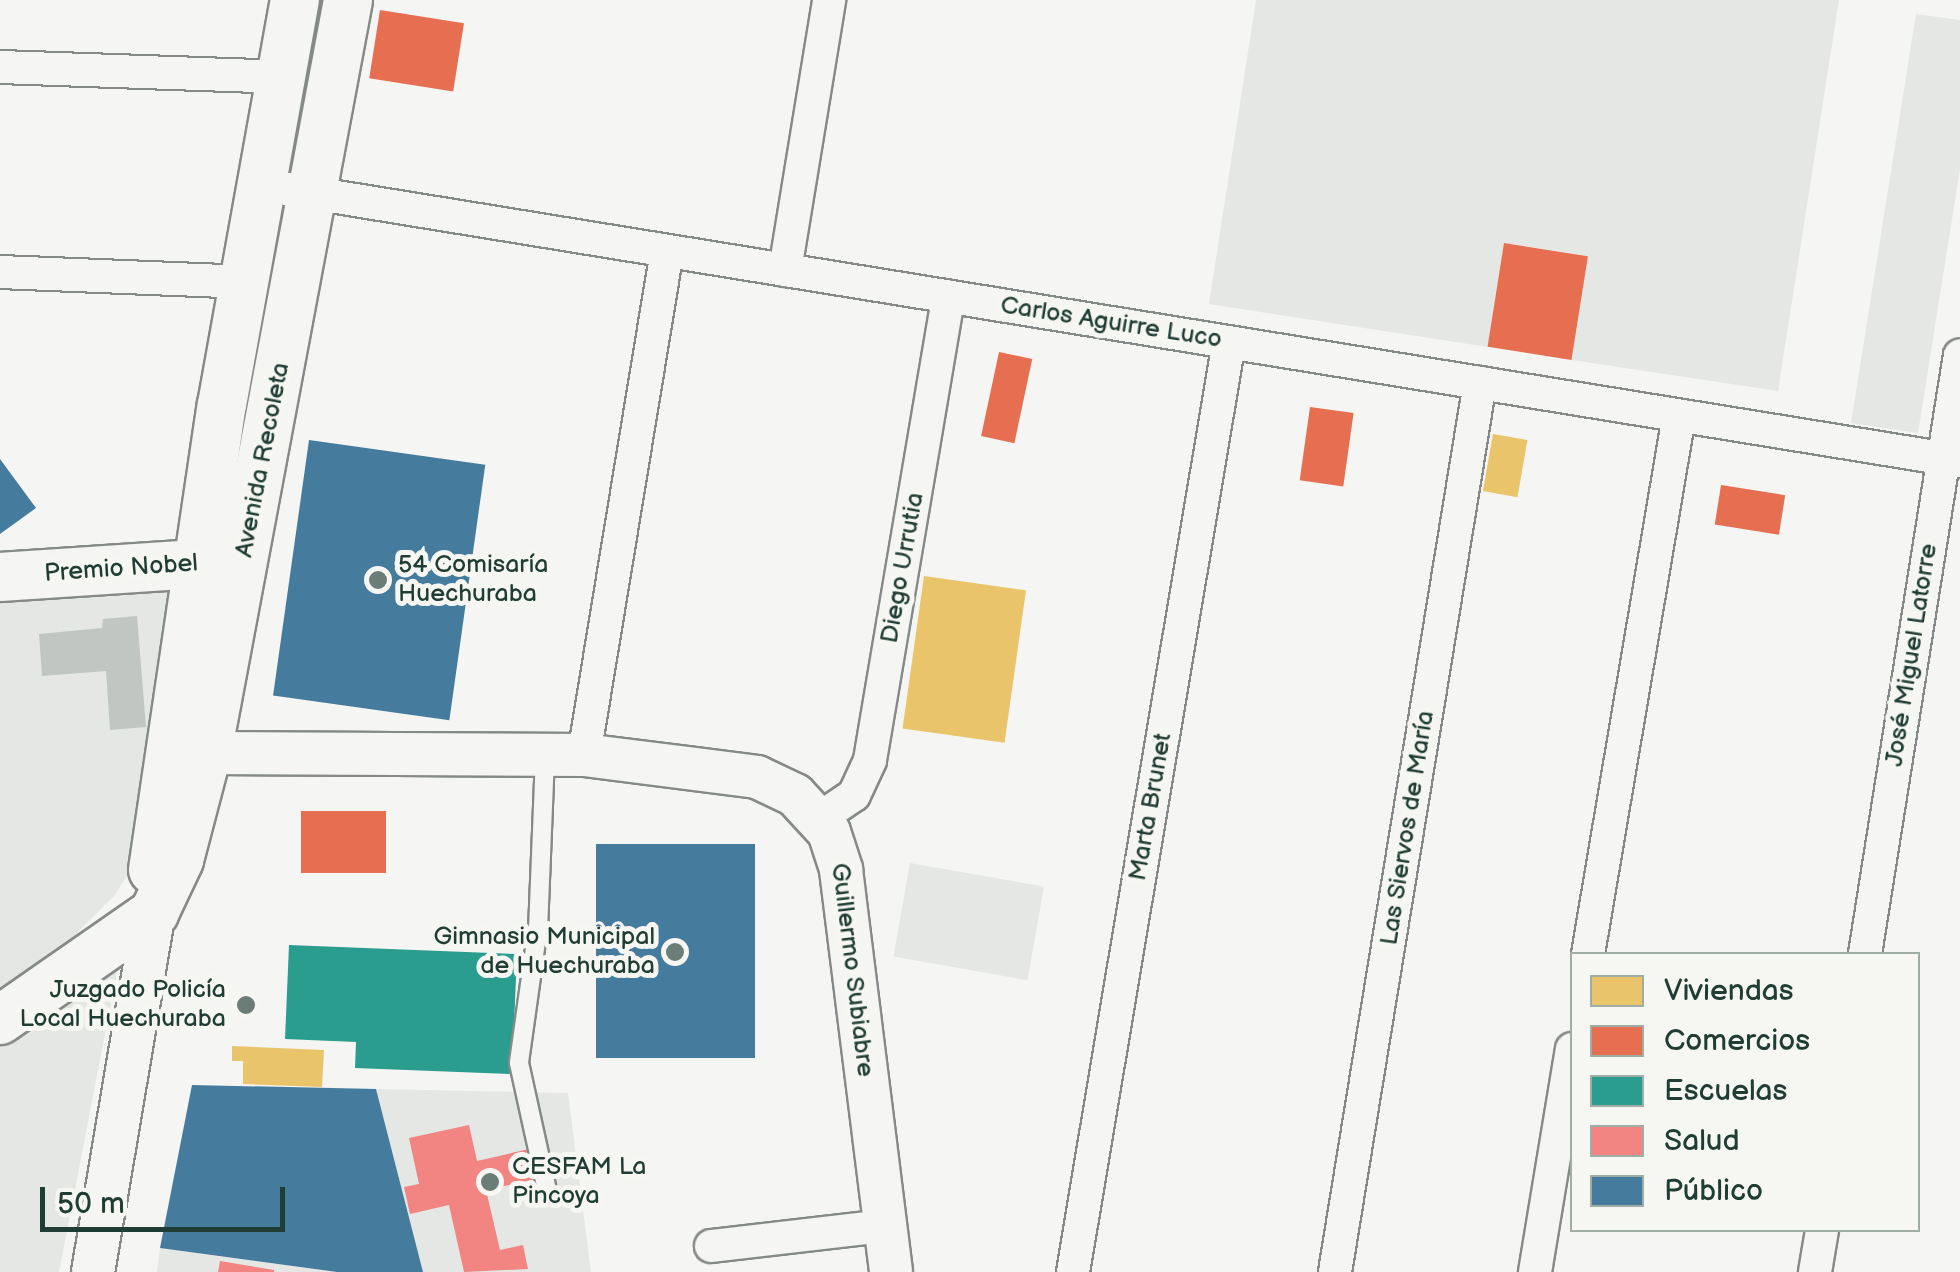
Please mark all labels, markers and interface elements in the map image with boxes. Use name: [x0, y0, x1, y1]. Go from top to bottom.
street label: Carlos Aguirre Luco: [998, 291, 1224, 355]
street label: Avenida Recoleta: [229, 360, 297, 560]
street label: Diego Urrutia: [875, 490, 931, 646]
street label: José Miguel Latorre: [1880, 541, 1944, 769]
street label: Premio Nobel: [43, 549, 199, 589]
place label: 54 Comisaría Huechuraba: [398, 551, 548, 610]
marker: 54 Comisaría Huechuraba: [367, 569, 389, 591]
street label: Las Siervos de María: [1375, 708, 1441, 948]
street label: Marta Brunet: [1123, 731, 1179, 883]
street label: Guillermo Subiabre: [824, 861, 880, 1079]
place label: Gimnasio Municipal de Huechuraba: [433, 923, 655, 982]
marker: Gimnasio Municipal de Huechuraba: [664, 941, 686, 963]
legend: [1570, 952, 1920, 1232]
text: Viviendas: [1664, 973, 1794, 1009]
place label: Juzgado Policía Local Huechuraba: [20, 976, 226, 1035]
marker: Juzgado Policía Local Huechuraba: [235, 994, 257, 1016]
text: Comercios: [1664, 1023, 1810, 1059]
text: Escuelas: [1664, 1073, 1787, 1109]
text: Salud: [1664, 1123, 1740, 1159]
place label: CESFAM La Pincoya: [512, 1153, 646, 1212]
scale bar: [45, 1167, 290, 1229]
marker: CESFAM La Pincoya: [477, 1169, 503, 1195]
text: Público: [1664, 1173, 1763, 1209]
text: 50 m: [57, 1186, 125, 1222]

